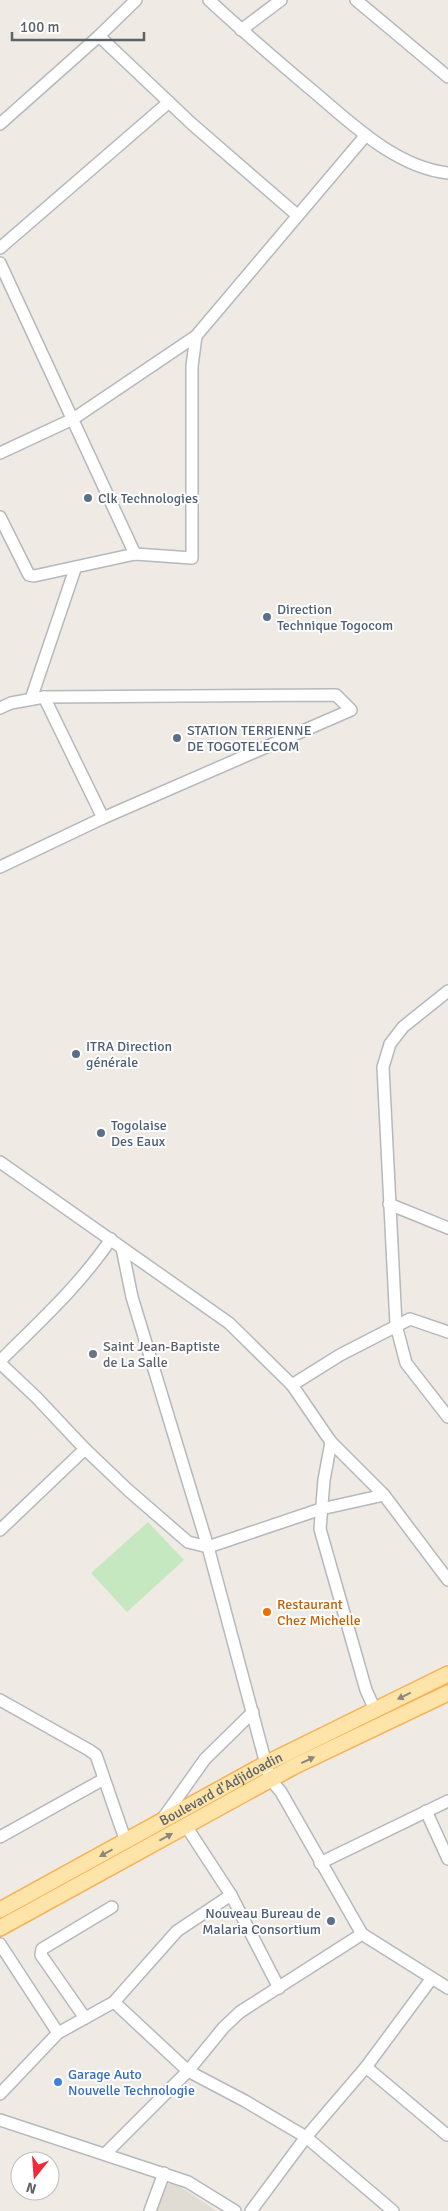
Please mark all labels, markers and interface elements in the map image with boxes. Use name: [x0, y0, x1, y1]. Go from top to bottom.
scale bar: [12, 10, 145, 42]
text: 100 m: [20, 18, 60, 36]
place label: Clk Technologies: [98, 490, 198, 507]
marker: Clk Technologies: [82, 492, 94, 504]
place label: Direction Technique Togocom: [277, 601, 393, 634]
marker: Direction Technique Togocom: [261, 611, 273, 623]
place label: STATION TERRIENNE DE TOGOTELECOM: [187, 722, 312, 755]
marker: STATION TERRIENNE DE TOGOTELECOM: [171, 732, 183, 744]
place label: ITRA Direction générale: [86, 1038, 172, 1071]
marker: ITRA Direction générale: [70, 1048, 82, 1060]
place label: Togolaise Des Eaux: [111, 1117, 167, 1150]
marker: Togolaise Des Eaux: [95, 1127, 107, 1139]
place label: Saint Jean-Baptiste de La Salle: [103, 1338, 220, 1371]
marker: Saint Jean-Baptiste de La Salle: [87, 1348, 99, 1360]
place label: Restaurant Chez Michelle: [277, 1596, 361, 1629]
marker: Restaurant Chez Michelle: [261, 1606, 273, 1618]
one-way arrow: [397, 1692, 411, 1700]
street label: Boulevard d'Adjidoadin: [157, 1749, 285, 1830]
one-way arrow: [301, 1756, 315, 1764]
one-way arrow: [159, 1833, 172, 1842]
one-way arrow: [98, 1849, 113, 1857]
place label: Nouveau Bureau de Malaria Consortium: [202, 1905, 321, 1938]
marker: Nouveau Bureau de Malaria Consortium: [325, 1915, 337, 1927]
place label: Garage Auto Nouvelle Technologie: [68, 2066, 195, 2099]
marker: Garage Auto Nouvelle Technologie: [52, 2076, 64, 2088]
north arrow: [10, 2151, 60, 2201]
text: N: [24, 2178, 38, 2198]

